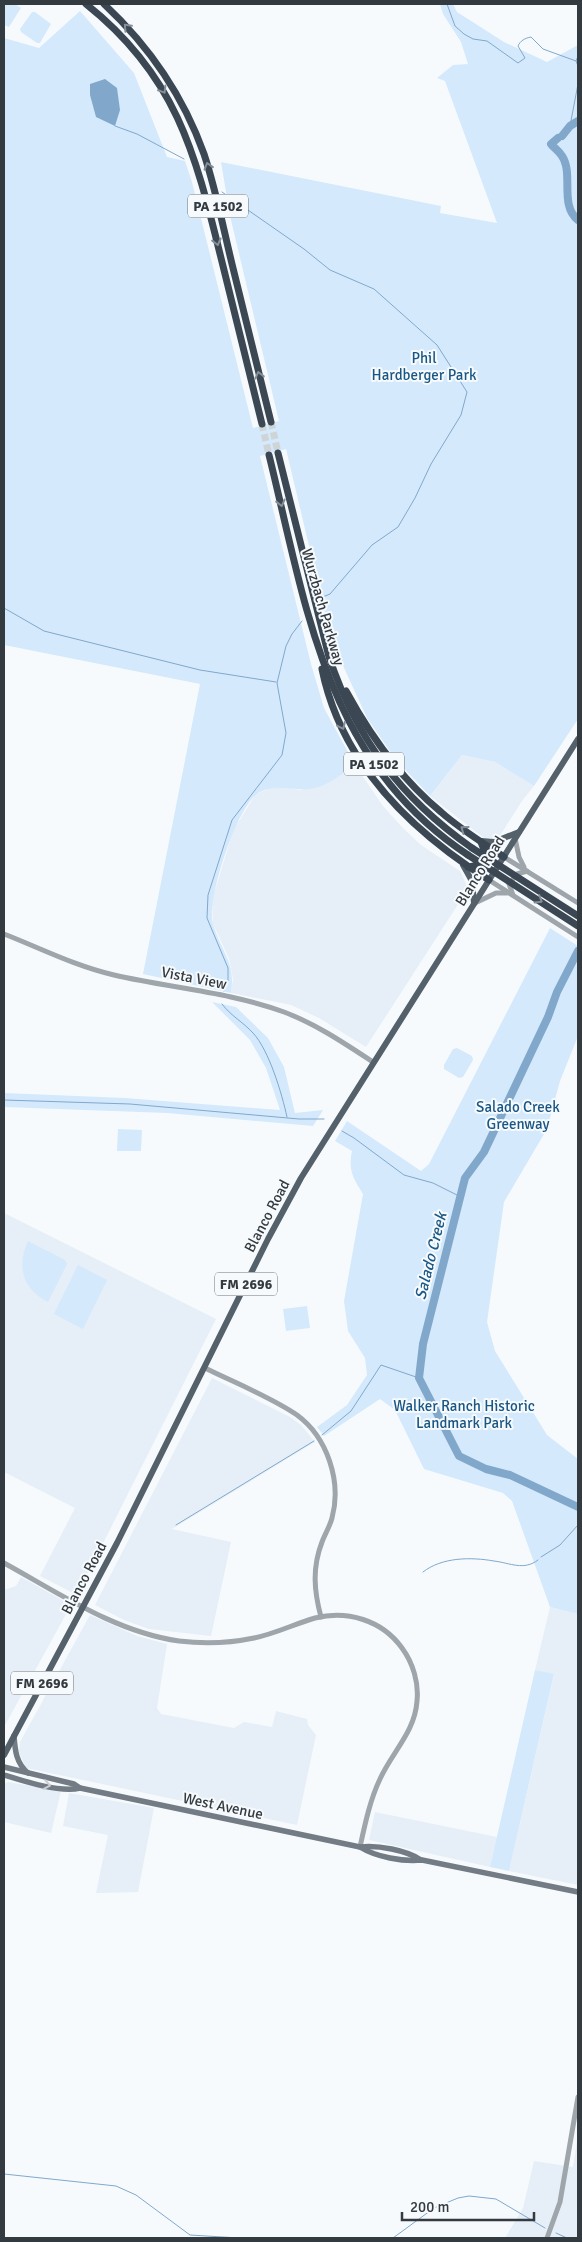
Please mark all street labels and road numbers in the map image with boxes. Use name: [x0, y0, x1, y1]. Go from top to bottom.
road number: PA 1502: [188, 195, 248, 218]
street label: Wurzbach Parkway: [298, 547, 348, 667]
road number: PA 1502: [344, 752, 404, 776]
street label: Blanco Road: [451, 832, 509, 909]
street label: Vista View: [160, 963, 228, 993]
street label: Blanco Road: [240, 1177, 294, 1255]
road number: FM 2696: [215, 1272, 277, 1296]
street label: Blanco Road: [57, 1539, 111, 1617]
road number: FM 2696: [11, 1672, 73, 1695]
street label: West Avenue: [181, 1789, 265, 1823]

